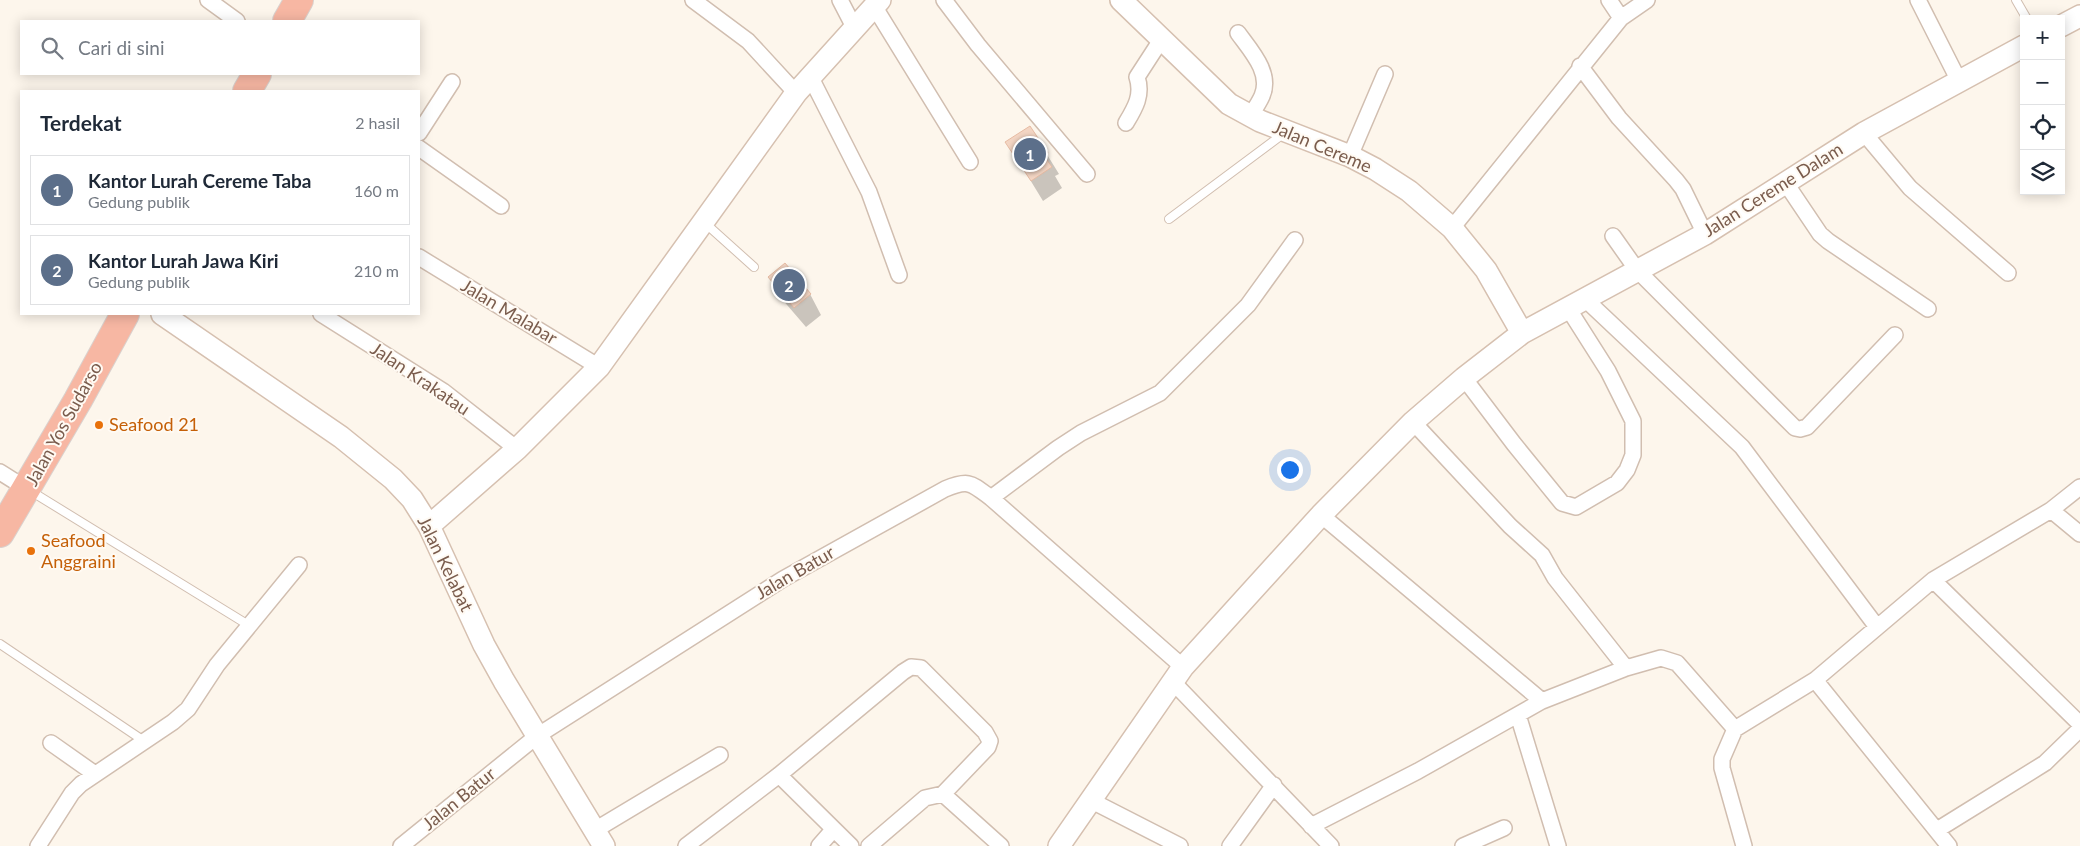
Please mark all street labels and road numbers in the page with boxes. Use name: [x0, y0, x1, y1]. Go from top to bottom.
street label: Jalan Cereme: [1270, 115, 1375, 177]
street label: Jalan Cereme Dalam: [1699, 137, 1846, 241]
street label: Jalan Malabar: [457, 274, 562, 349]
street label: Jalan Krakatau: [367, 337, 474, 419]
street label: Jalan Yos Sudarso: [20, 358, 106, 489]
street label: Jalan Kelabat: [413, 512, 479, 615]
street label: Jalan Batur: [751, 541, 838, 604]
street label: Jalan Batur: [417, 762, 500, 834]

